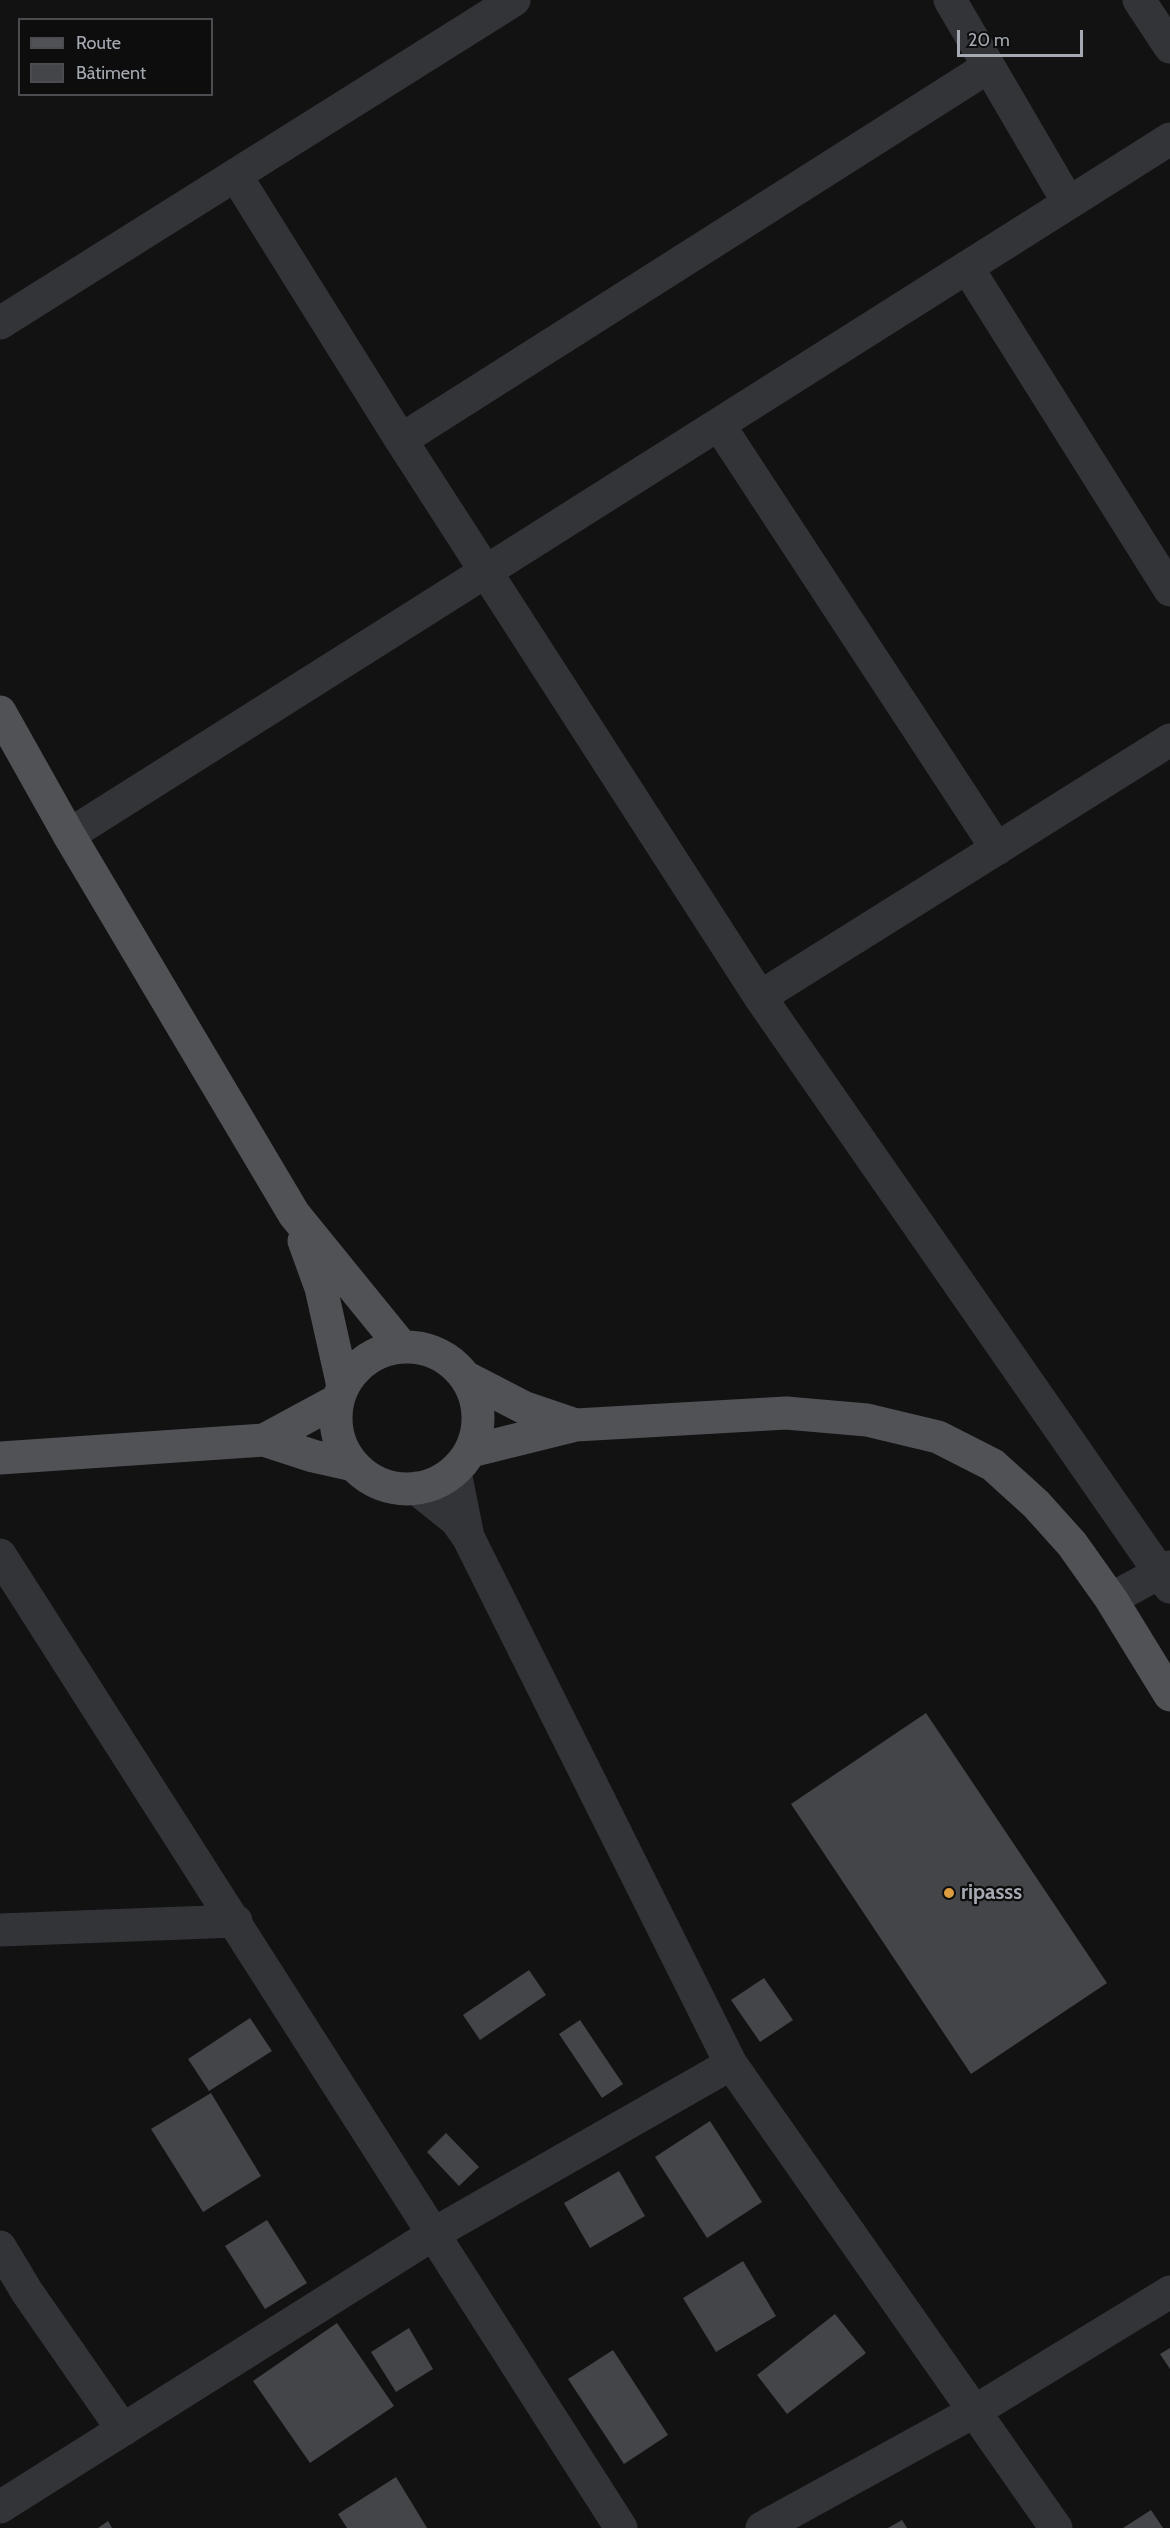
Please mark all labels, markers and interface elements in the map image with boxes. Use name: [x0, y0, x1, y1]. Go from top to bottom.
legend: [18, 18, 213, 96]
scale bar: [960, 18, 1086, 56]
text: 20 m: [968, 29, 1010, 51]
text: Route: [76, 32, 121, 54]
text: Bâtiment: [76, 62, 146, 84]
place label: ripasss: [961, 1880, 1022, 1906]
marker: ripasss: [942, 1886, 956, 1900]

